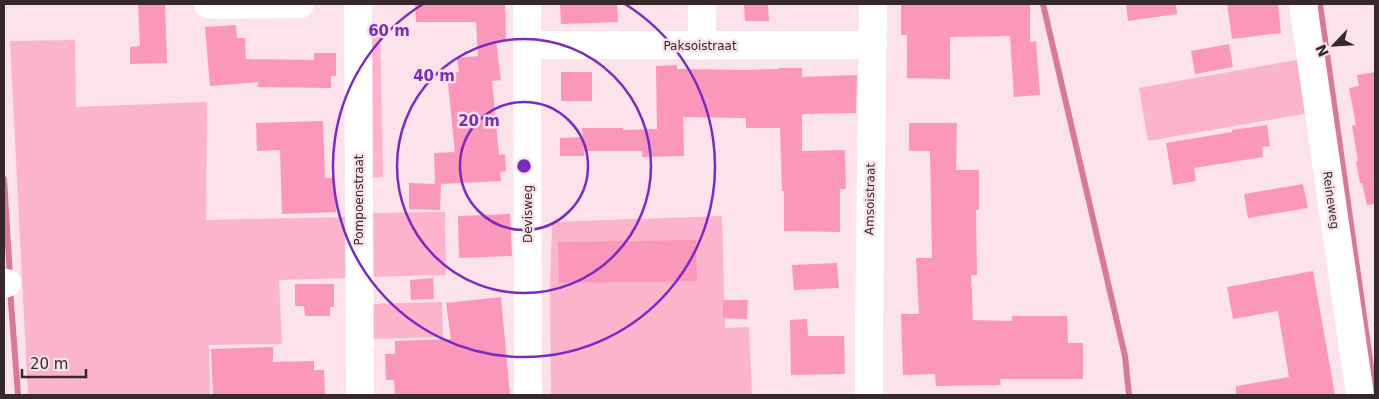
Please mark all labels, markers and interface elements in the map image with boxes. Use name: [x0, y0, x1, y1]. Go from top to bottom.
north arrow: [1309, 20, 1359, 70]
text: 60 m: [368, 22, 410, 40]
street label: Paksoistraat: [663, 39, 737, 53]
text: N: [1312, 42, 1332, 59]
text: 40 m: [413, 67, 455, 85]
text: 20 m: [458, 112, 500, 130]
street label: Pompoenstraat: [352, 154, 366, 246]
centre of rings: [515, 157, 533, 175]
street label: Amsoistraat: [862, 163, 878, 235]
street label: Reineweg: [1320, 170, 1342, 230]
street label: Devisweg: [521, 185, 535, 243]
scale bar: [22, 346, 86, 378]
text: 20 m: [30, 355, 68, 373]

